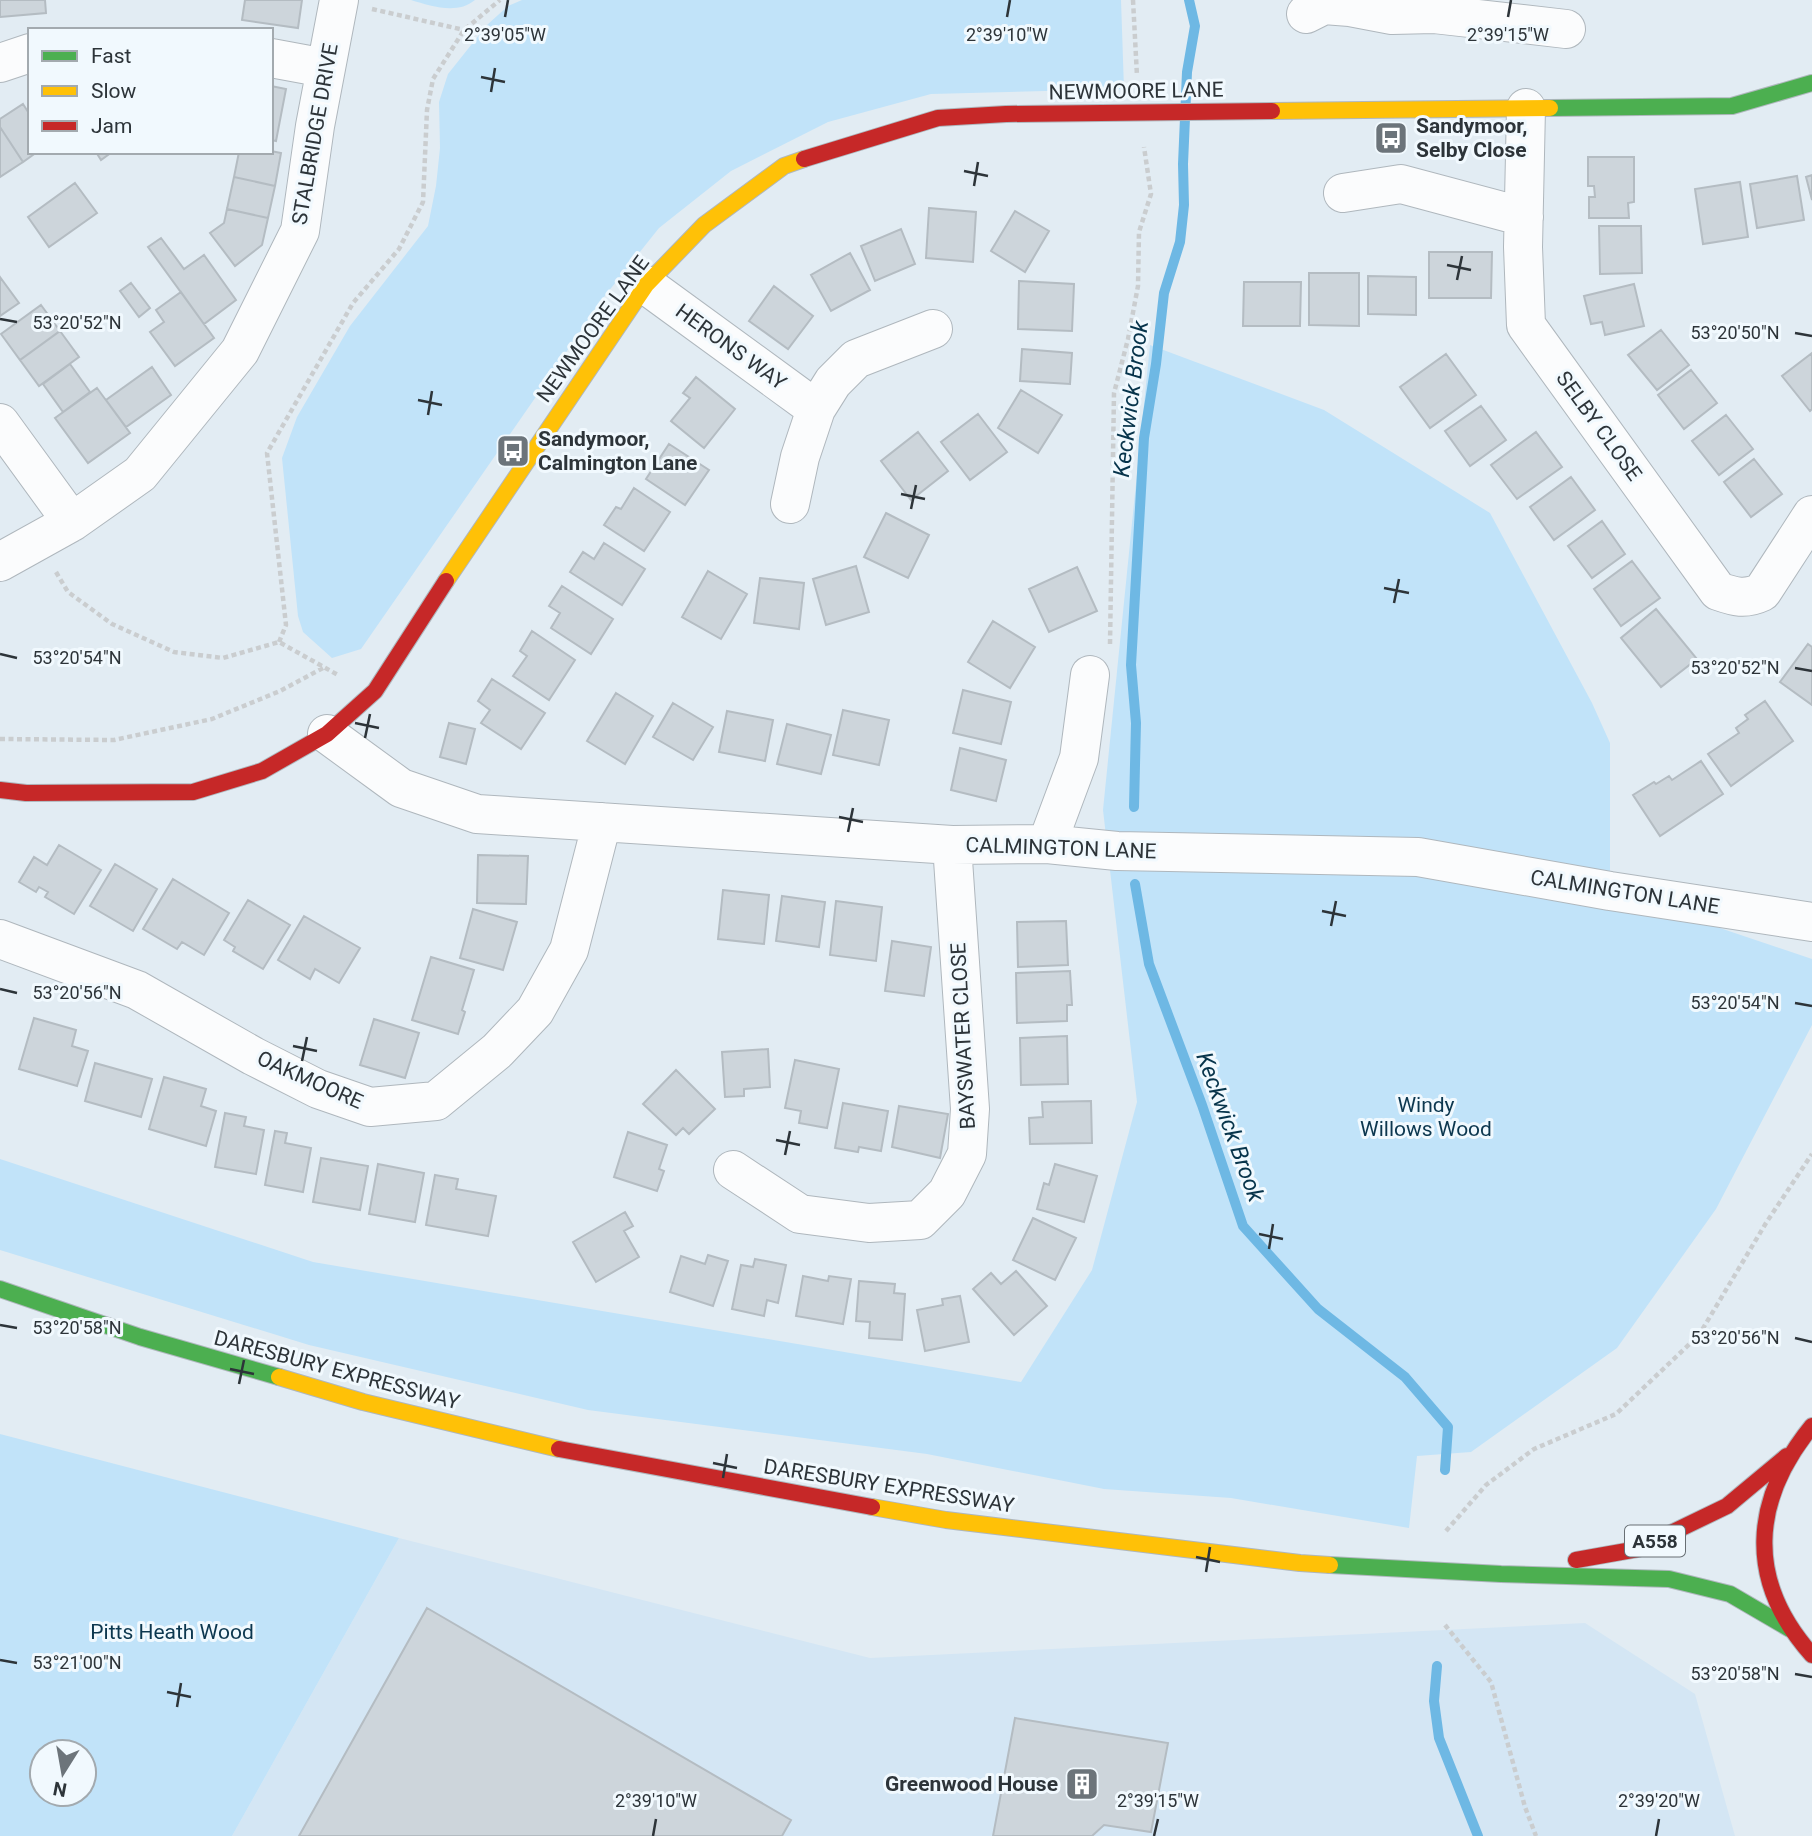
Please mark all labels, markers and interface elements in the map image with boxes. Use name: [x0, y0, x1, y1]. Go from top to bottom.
text: 2°39'05"W: [464, 24, 546, 45]
text: 2°39'10"W: [966, 24, 1048, 45]
text: 2°39'15"W: [1467, 24, 1549, 45]
legend: [28, 28, 273, 154]
street label: STALBRIDGE DRIVE: [287, 41, 343, 227]
text: Fast: [91, 44, 132, 68]
street label: NEWMOORE LANE: [1048, 77, 1224, 105]
text: Slow: [91, 79, 137, 103]
text: Jam: [91, 114, 132, 138]
place label: Sandymoor, Selby Close: [1416, 114, 1527, 162]
bus stop icon: Sandymoor, Selby Close: [1372, 119, 1410, 157]
street label: NEWMOORE LANE: [532, 251, 654, 407]
street label: HERONS WAY: [671, 299, 791, 395]
text: 53°20'52"N: [32, 312, 122, 333]
water label: Keckwick Brook: [1108, 319, 1154, 479]
text: 53°20'50"N: [1690, 322, 1780, 343]
street label: SELBY CLOSE: [1551, 367, 1647, 485]
place label: Sandymoor, Calmington Lane: [538, 427, 697, 475]
bus stop icon: Sandymoor, Calmington Lane: [494, 432, 532, 470]
text: 53°20'54"N: [32, 647, 122, 668]
text: 53°20'52"N: [1690, 657, 1780, 678]
street label: CALMINGTON LANE: [965, 833, 1157, 863]
street label: CALMINGTON LANE: [1529, 865, 1721, 919]
street label: BAYSWATER CLOSE: [946, 942, 980, 1130]
text: 53°20'56"N: [32, 982, 122, 1003]
text: 53°20'54"N: [1690, 992, 1780, 1013]
street label: OAKMOORE: [253, 1046, 367, 1114]
water label: Keckwick Brook: [1190, 1048, 1270, 1206]
park label: Windy Willows Wood: [1360, 1093, 1492, 1141]
text: 53°20'58"N: [32, 1317, 122, 1338]
street label: DARESBURY EXPRESSWAY: [212, 1326, 463, 1414]
text: 53°20'56"N: [1690, 1327, 1780, 1348]
street label: DARESBURY EXPRESSWAY: [762, 1454, 1016, 1518]
road number: A558: [1625, 1526, 1685, 1556]
park label: Pitts Heath Wood: [90, 1620, 254, 1644]
text: 53°21'00"N: [32, 1652, 122, 1673]
text: 53°20'58"N: [1690, 1663, 1780, 1684]
north arrow: [28, 1738, 98, 1808]
building icon: Greenwood House: [1063, 1765, 1101, 1803]
place label: Greenwood House: [885, 1772, 1058, 1796]
text: N: [51, 1777, 69, 1802]
text: 2°39'10"W: [615, 1790, 697, 1811]
text: 2°39'15"W: [1117, 1790, 1199, 1811]
text: 2°39'20"W: [1618, 1790, 1700, 1811]

